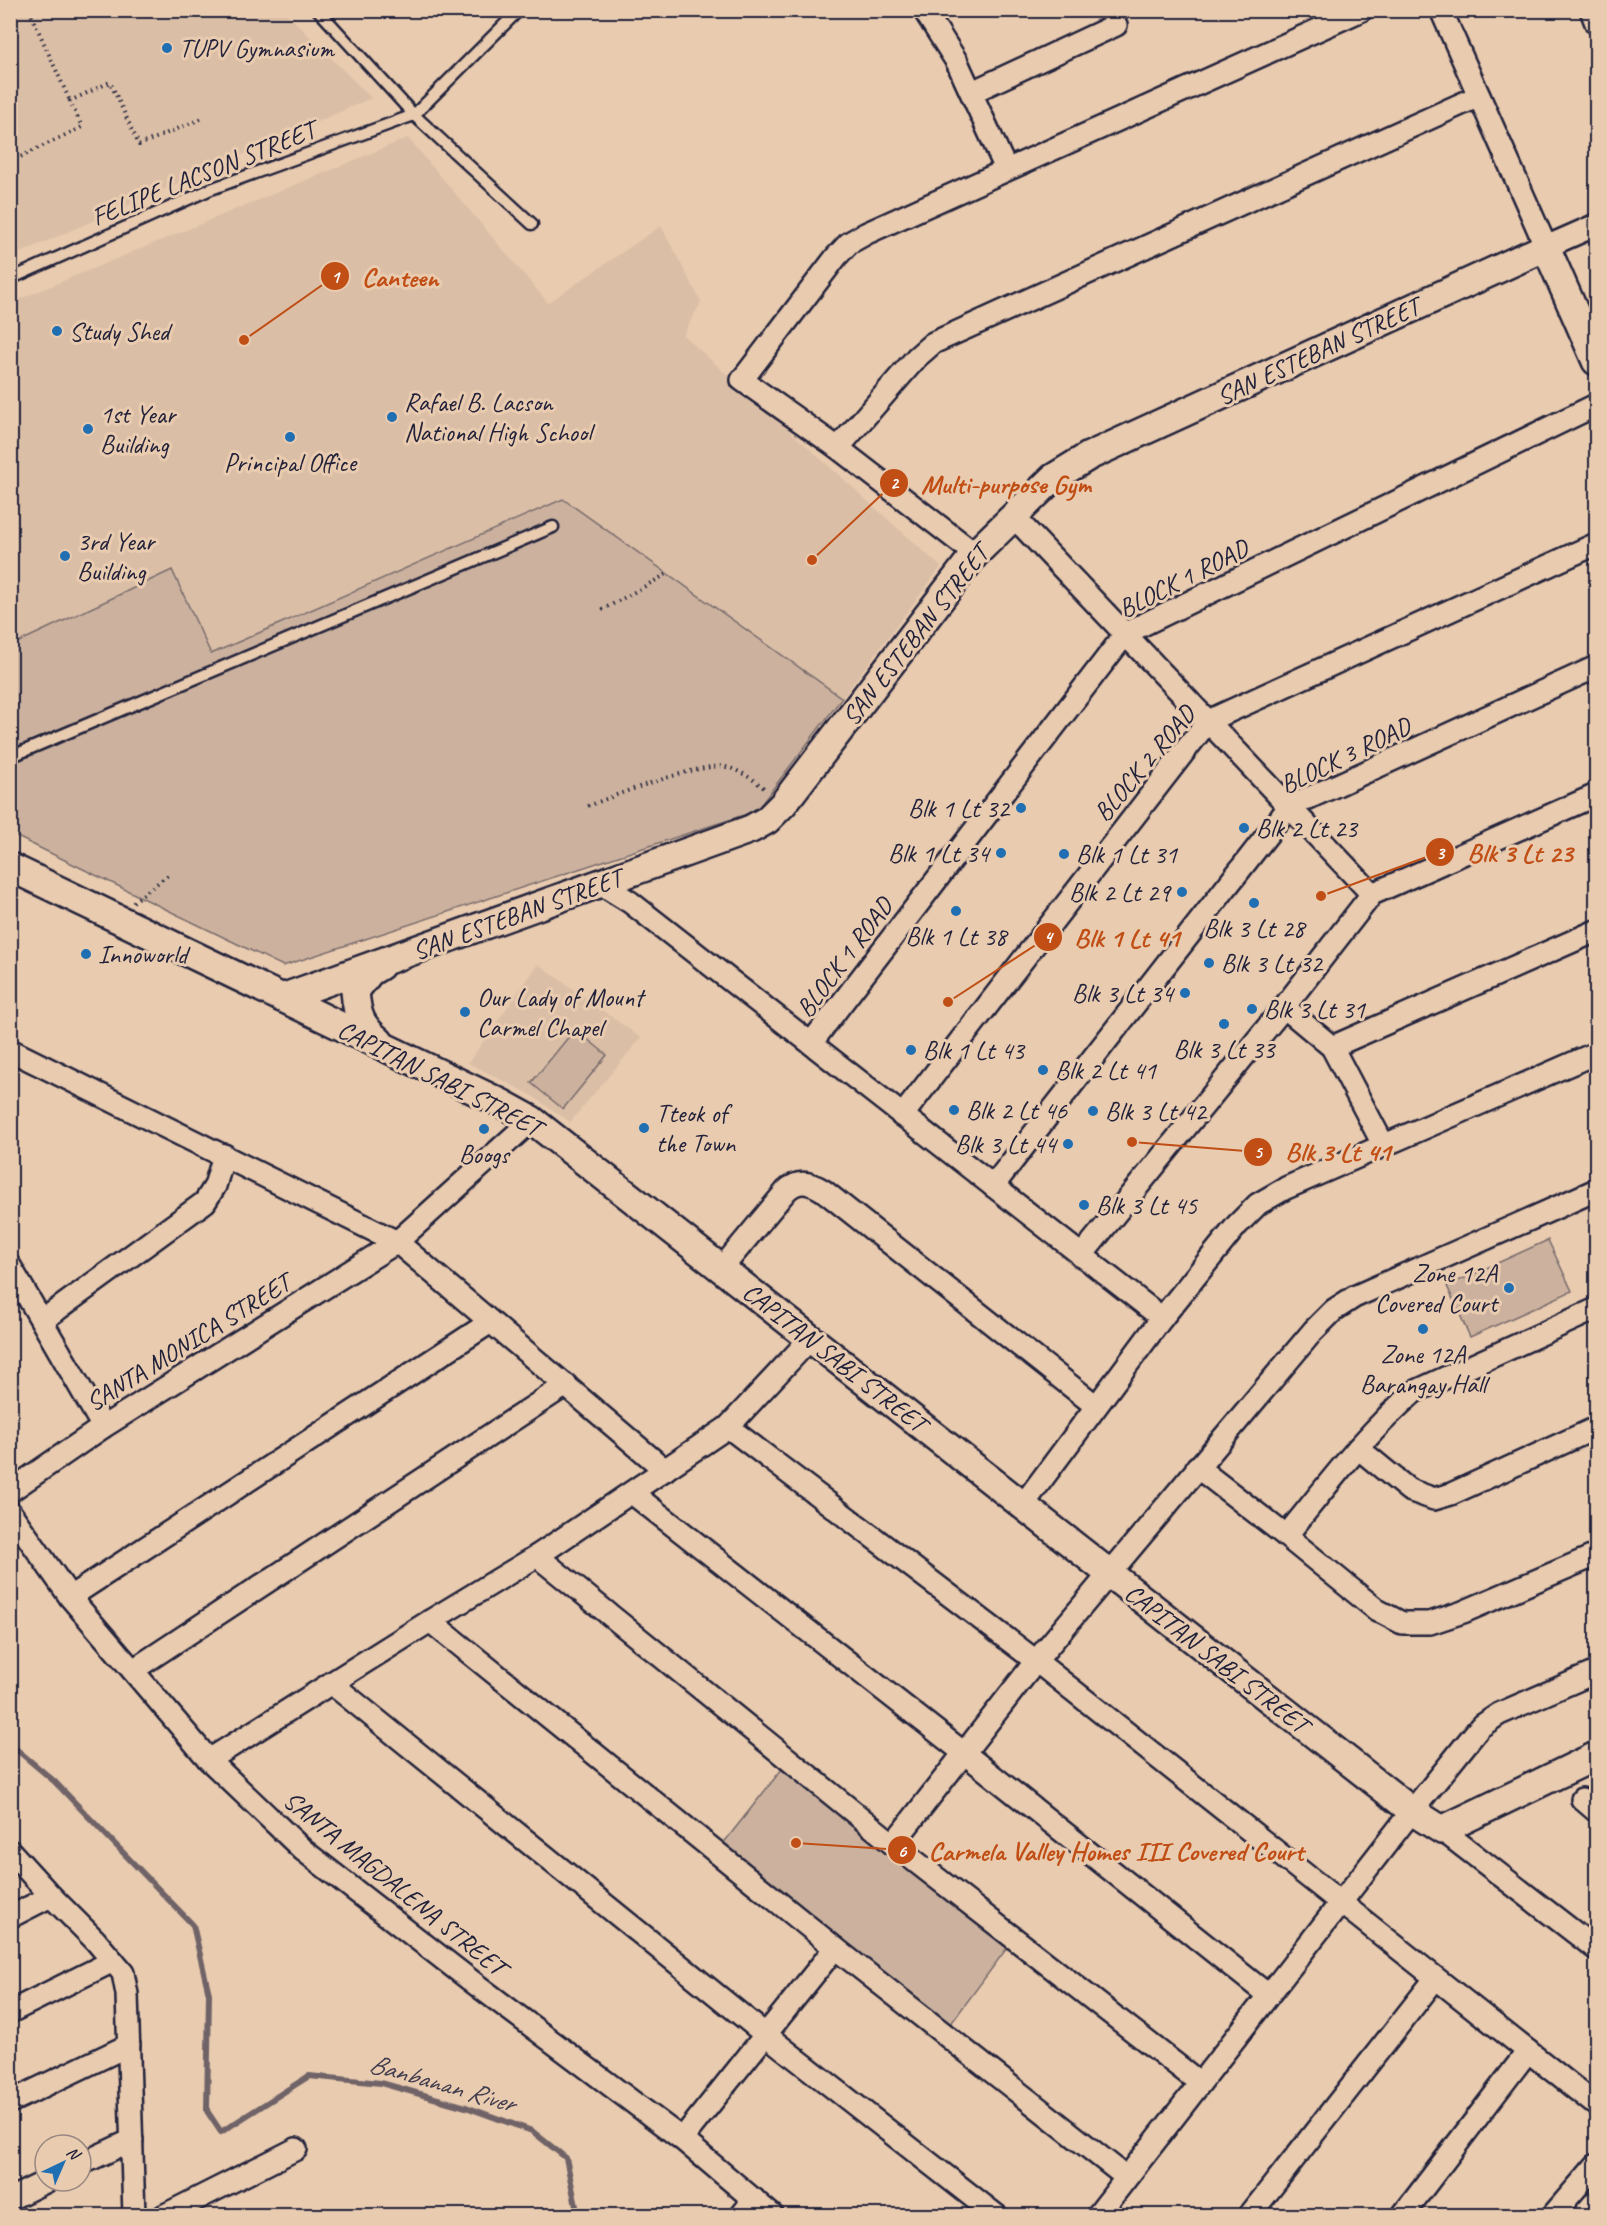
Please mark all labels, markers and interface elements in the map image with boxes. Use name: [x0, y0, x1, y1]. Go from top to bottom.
place label: TUPV Gymnasium: [179, 32, 336, 65]
marker: TUPV Gymnasium: [160, 41, 174, 55]
street label: FELIPE LACSON STREET: [87, 111, 325, 233]
callout: Canteen: [320, 254, 451, 299]
text: Canteen: [362, 260, 440, 294]
text: 1: [331, 266, 341, 288]
street label: SAN ESTEBAN STREET: [1211, 288, 1430, 413]
place label: Study Shed: [69, 315, 173, 348]
marker: Study Shed: [50, 324, 64, 338]
place label: Rafael B. Lacson National High School: [404, 386, 596, 449]
place label: 1st Year Building: [100, 398, 178, 461]
marker: Rafael B. Lacson National High School: [385, 410, 399, 424]
marker: 1st Year Building: [81, 422, 95, 436]
marker: Principal Office: [283, 430, 297, 444]
place label: Principal Office: [224, 446, 358, 479]
callout: Multi-purpose Gym: [879, 461, 1104, 506]
text: Multi-purpose Gym: [921, 467, 1093, 501]
text: 2: [890, 472, 900, 494]
place label: 3rd Year Building: [77, 525, 157, 588]
street label: BLOCK 1 ROAD: [1113, 531, 1255, 625]
street label: SAN ESTEBAN STREET: [835, 534, 999, 732]
marker: 3rd Year Building: [58, 549, 72, 563]
street label: BLOCK 2 ROAD: [1086, 697, 1204, 828]
street label: BLOCK 3 ROAD: [1274, 709, 1418, 801]
place label: Blk 1 Lt 32: [908, 792, 1011, 825]
marker: Blk 1 Lt 32: [1014, 801, 1028, 815]
place label: Blk 2 Lt 23: [1256, 812, 1359, 845]
marker: Blk 2 Lt 23: [1237, 821, 1251, 835]
callout: Blk 3 Lt 23: [1425, 830, 1584, 875]
text: Blk 3 Lt 23: [1467, 836, 1576, 870]
place label: Blk 1 Lt 34: [888, 837, 991, 870]
place label: Blk 1 Lt 31: [1076, 838, 1178, 871]
text: 3: [1436, 842, 1446, 864]
marker: Blk 1 Lt 34: [994, 846, 1008, 860]
marker: Blk 1 Lt 31: [1057, 847, 1071, 861]
street label: SAN ESTEBAN STREET: [408, 860, 631, 968]
place label: Blk 2 Lt 29: [1069, 876, 1172, 909]
marker: Blk 2 Lt 29: [1175, 885, 1189, 899]
street label: BLOCK 1 ROAD: [789, 889, 901, 1024]
marker: Blk 3 Lt 28: [1247, 896, 1261, 910]
marker: Blk 1 Lt 38: [949, 904, 963, 918]
place label: Blk 3 Lt 28: [1203, 912, 1307, 945]
callout: Blk 1 Lt 41: [1033, 915, 1192, 960]
place label: Blk 1 Lt 38: [905, 920, 1009, 953]
text: Blk 1 Lt 41: [1074, 921, 1183, 955]
text: 4: [1044, 926, 1054, 948]
place label: Innoworld: [98, 938, 191, 971]
marker: Innoworld: [79, 947, 93, 961]
place label: Blk 3 Lt 32: [1221, 947, 1324, 980]
marker: Blk 3 Lt 32: [1202, 956, 1216, 970]
place label: Blk 3 Lt 34: [1072, 977, 1175, 1010]
place label: Our Lady of Mount Carmel Chapel: [477, 981, 646, 1044]
marker: Blk 3 Lt 34: [1178, 986, 1192, 1000]
place label: Blk 3 Lt 31: [1264, 993, 1366, 1026]
marker: Blk 3 Lt 31: [1245, 1002, 1259, 1016]
marker: Our Lady of Mount Carmel Chapel: [458, 1005, 472, 1019]
street label: CAPITAN SABI STREET: [332, 1013, 552, 1146]
marker: Blk 3 Lt 33: [1217, 1017, 1231, 1031]
place label: Blk 3 Lt 33: [1173, 1033, 1277, 1066]
place label: Blk 1 Lt 43: [923, 1034, 1026, 1067]
marker: Blk 1 Lt 43: [904, 1043, 918, 1057]
place label: Blk 2 Lt 41: [1055, 1054, 1157, 1087]
marker: Blk 2 Lt 41: [1036, 1063, 1050, 1077]
place label: Blk 2 Lt 46: [966, 1094, 1068, 1127]
place label: Blk 3 Lt 42: [1105, 1095, 1208, 1128]
place label: Tteok of the Town: [656, 1097, 737, 1160]
marker: Blk 2 Lt 46: [947, 1103, 961, 1117]
marker: Blk 3 Lt 42: [1086, 1104, 1100, 1118]
marker: Tteok of the Town: [637, 1121, 651, 1135]
marker: Boogs: [477, 1122, 491, 1136]
place label: Blk 3 Lt 44: [955, 1128, 1058, 1161]
callout: Blk 3 Lt 41: [1243, 1129, 1402, 1174]
text: Blk 3 Lt 41: [1285, 1135, 1394, 1169]
marker: Blk 3 Lt 44: [1061, 1137, 1075, 1151]
place label: Boogs: [459, 1138, 511, 1171]
text: 5: [1254, 1141, 1264, 1163]
place label: Blk 3 Lt 45: [1096, 1189, 1198, 1222]
marker: Blk 3 Lt 45: [1077, 1198, 1091, 1212]
place label: Zone 12A Covered Court: [1375, 1257, 1499, 1320]
street label: SANTA MONICA STREET: [80, 1263, 301, 1419]
street label: CAPITAN SABI STREET: [736, 1275, 937, 1443]
marker: Zone 12A Covered Court: [1502, 1281, 1516, 1295]
marker: Zone 12A Barangay Hall: [1416, 1322, 1430, 1336]
place label: Zone 12A Barangay Hall: [1360, 1338, 1491, 1401]
street label: CAPITAN SABI STREET: [1118, 1576, 1319, 1744]
street label: SANTA MAGDALENA STREET: [277, 1784, 518, 1988]
callout: Carmela Valley Homes III Covered Court: [887, 1828, 1316, 1873]
text: Carmela Valley Homes III Covered Court: [928, 1834, 1307, 1868]
text: 6: [898, 1840, 908, 1862]
water label: Banbanan River: [365, 2046, 523, 2121]
north arrow: [33, 2133, 93, 2193]
text: N: [62, 2142, 85, 2166]

